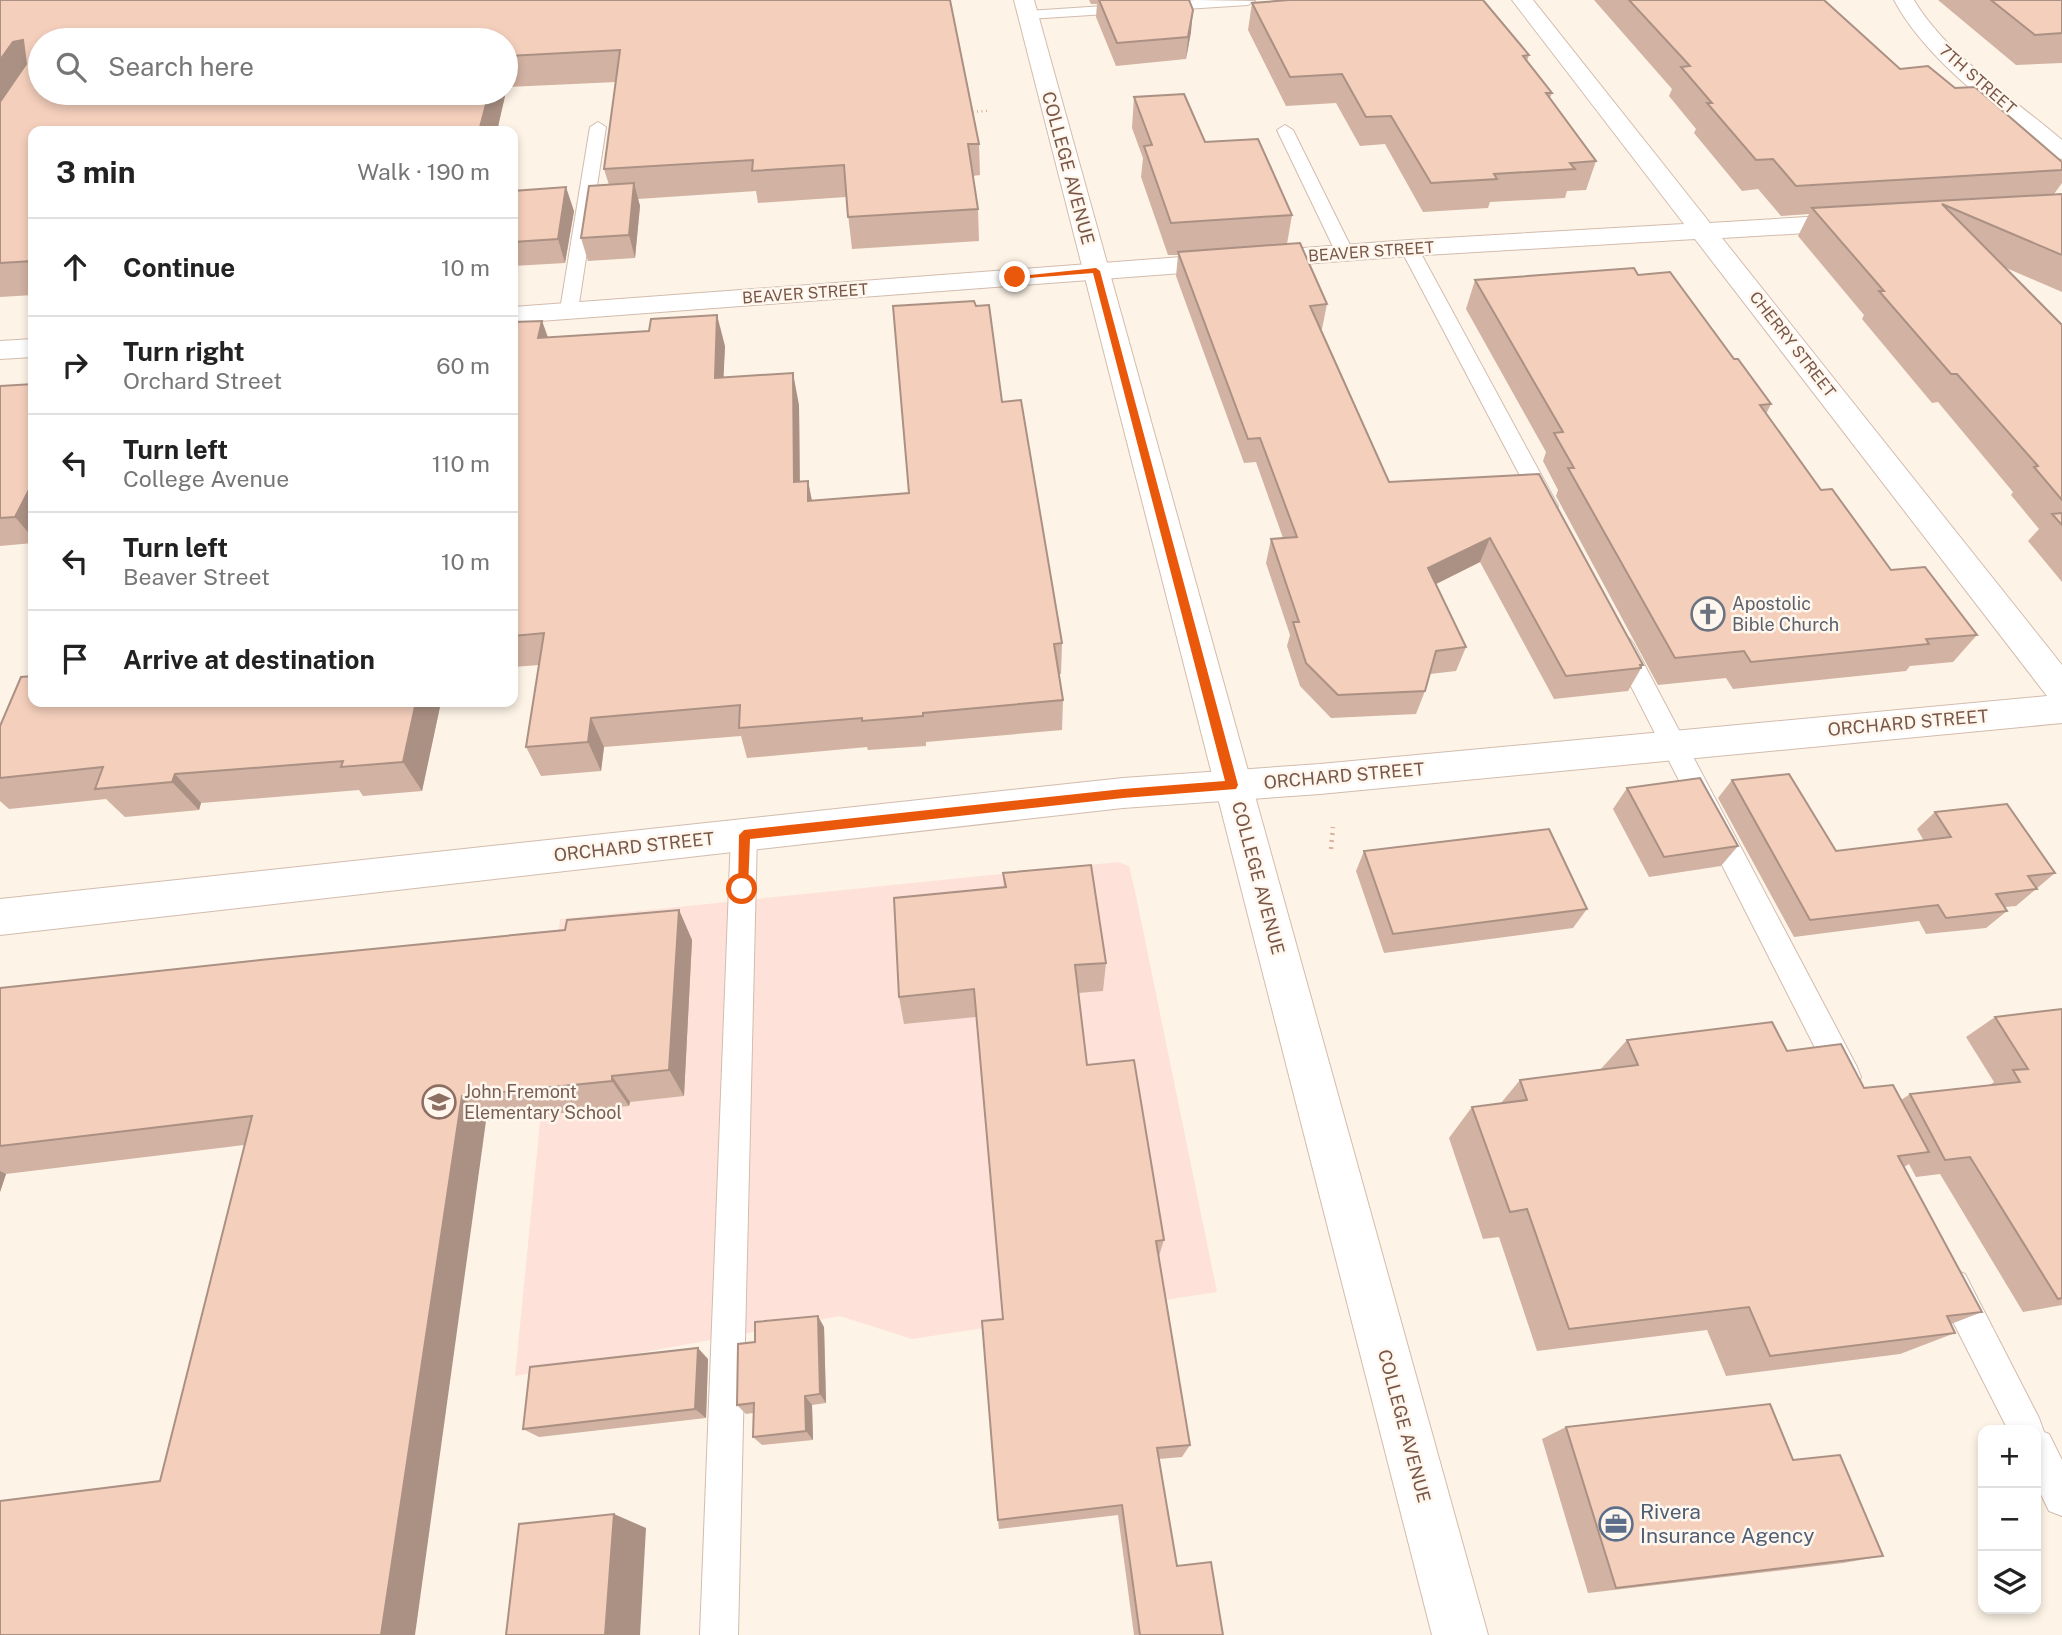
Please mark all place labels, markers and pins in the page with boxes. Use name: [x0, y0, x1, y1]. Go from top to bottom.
place label: Apostolic Bible Church: [1732, 593, 1839, 635]
church icon: Apostolic Bible Church: [1689, 595, 1727, 633]
place label: John Fremont Elementary School: [464, 1081, 622, 1123]
school or university icon: John Fremont Elementary School: [420, 1083, 458, 1121]
place label: Rivera Insurance Agency: [1640, 1499, 1814, 1548]
office icon: Rivera Insurance Agency: [1597, 1505, 1635, 1543]

